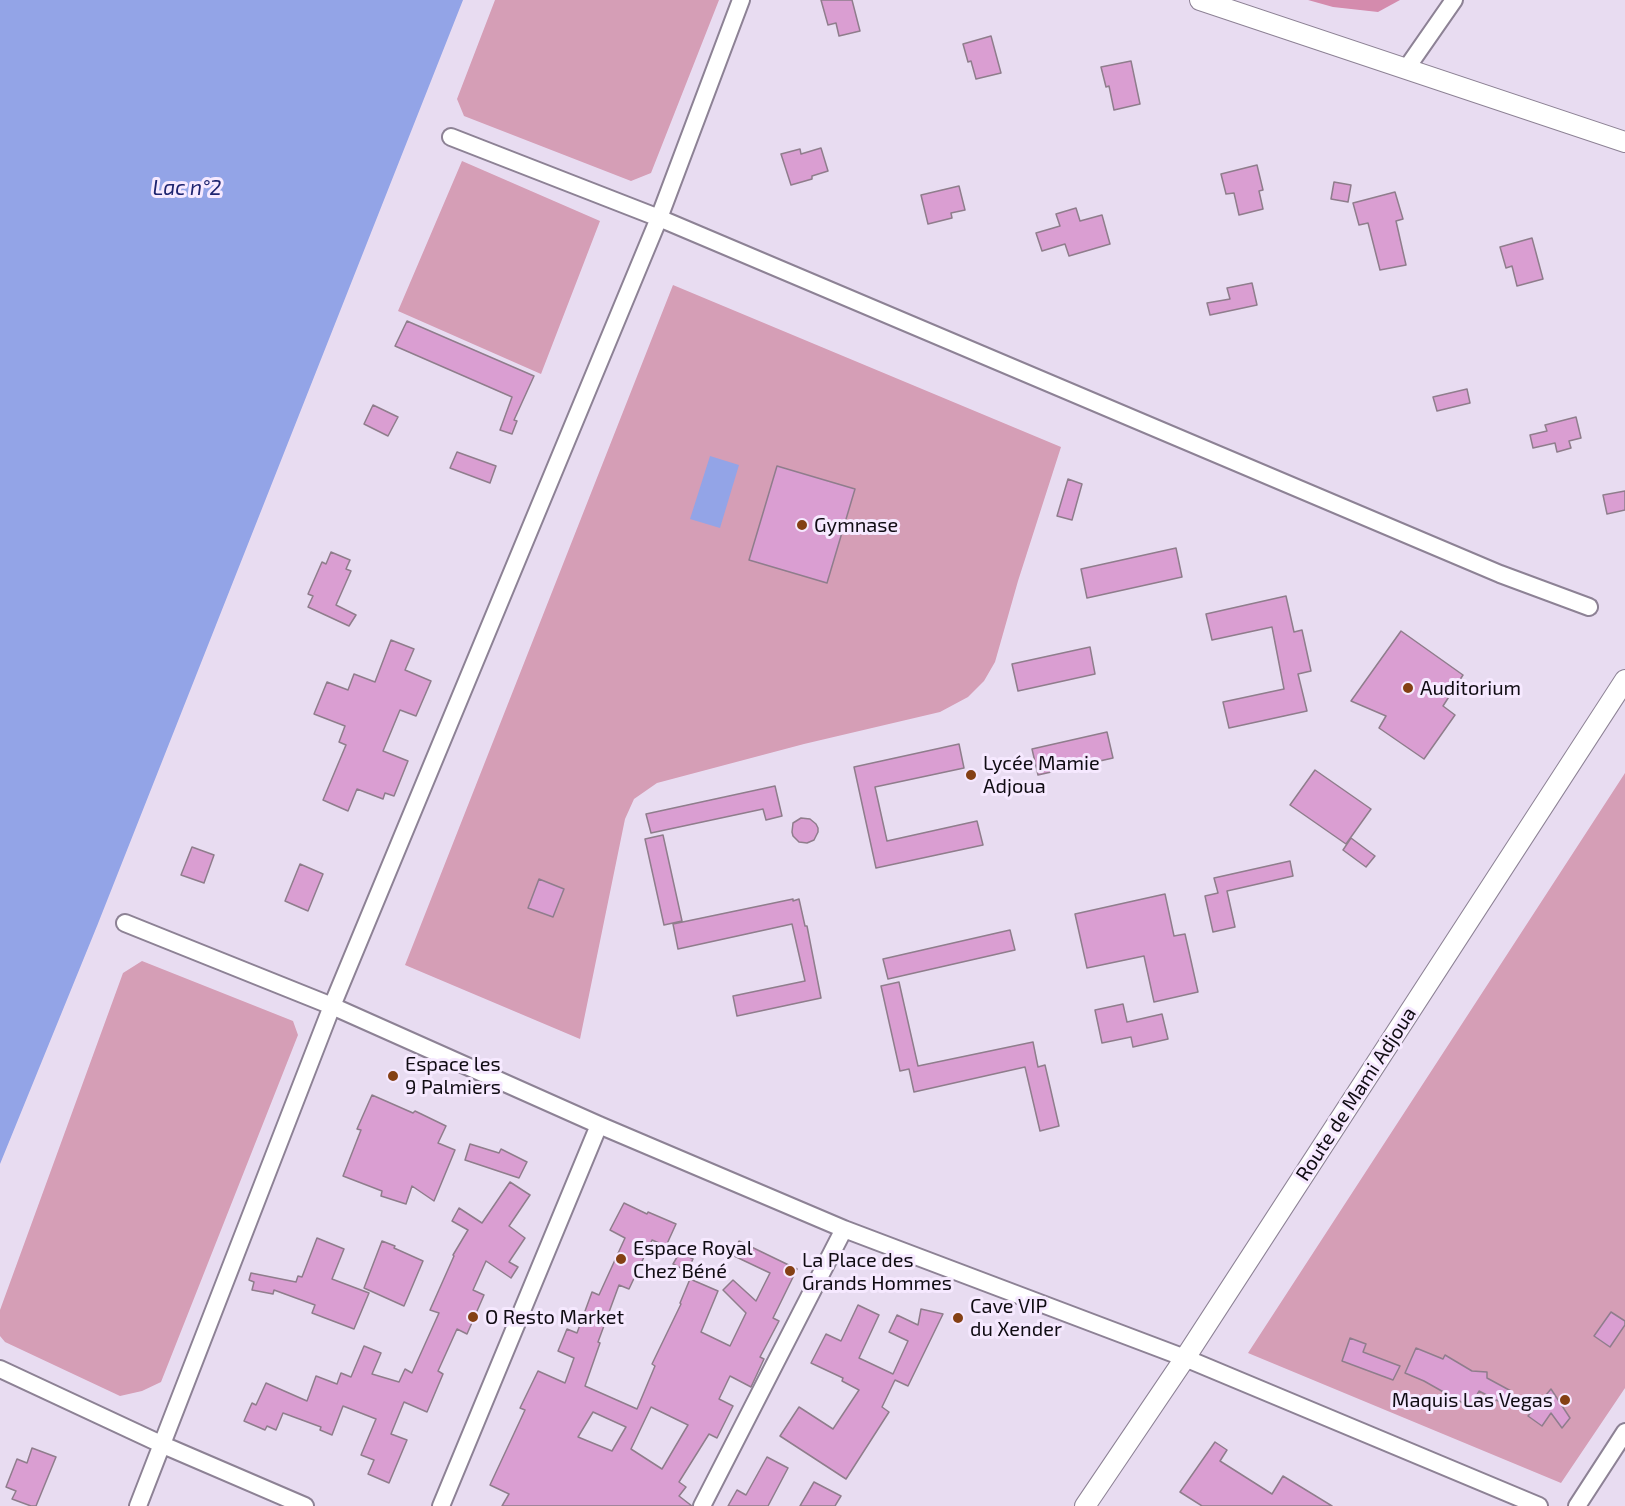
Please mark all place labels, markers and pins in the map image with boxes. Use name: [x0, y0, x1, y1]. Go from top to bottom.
place label: Gymnase: [814, 513, 898, 537]
marker: Gymnase: [795, 518, 809, 532]
place label: Auditorium: [1420, 676, 1521, 700]
marker: Auditorium: [1401, 681, 1415, 695]
place label: Lycée Mamie Adjoua: [983, 751, 1100, 798]
marker: Lycée Mamie Adjoua: [964, 768, 978, 782]
place label: Espace les 9 Palmiers: [405, 1052, 501, 1099]
marker: Espace les 9 Palmiers: [386, 1069, 400, 1083]
place label: Espace Royal Chez Béné: [633, 1236, 753, 1283]
place label: La Place des Grands Hommes: [802, 1248, 952, 1295]
marker: Espace Royal Chez Béné: [614, 1252, 628, 1266]
marker: La Place des Grands Hommes: [783, 1264, 797, 1278]
place label: Cave VIP du Xender: [970, 1294, 1062, 1341]
place label: O Resto Market: [485, 1305, 624, 1329]
marker: O Resto Market: [466, 1310, 480, 1324]
marker: Cave VIP du Xender: [951, 1311, 965, 1325]
place label: Maquis Las Vegas: [1392, 1388, 1553, 1412]
marker: Maquis Las Vegas: [1558, 1393, 1572, 1407]

